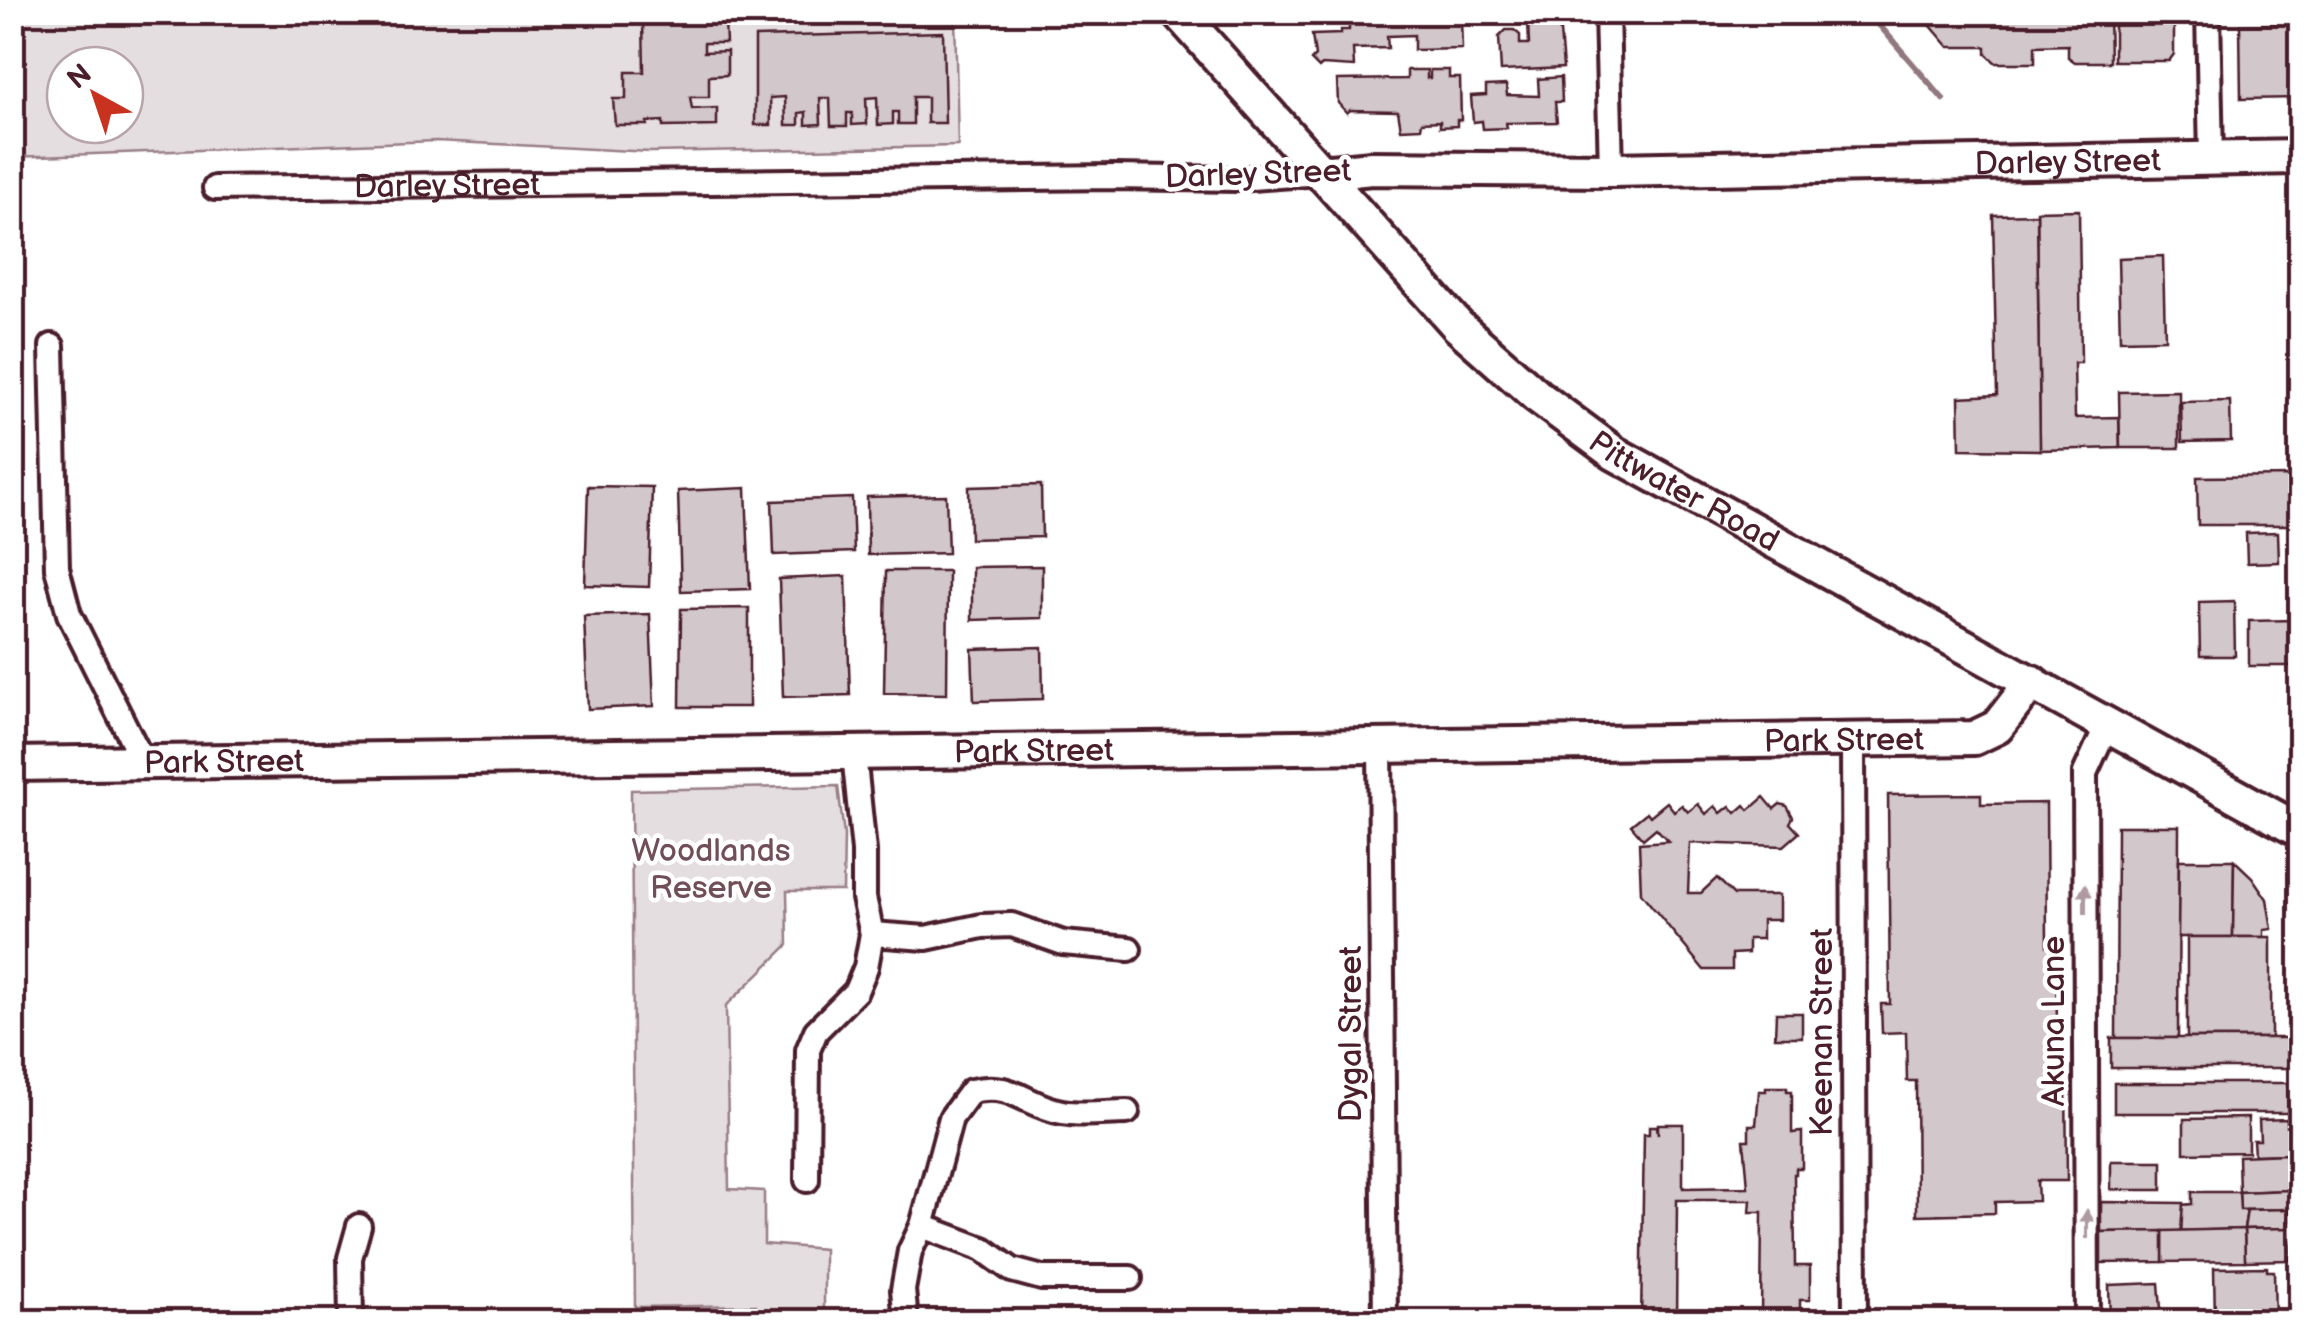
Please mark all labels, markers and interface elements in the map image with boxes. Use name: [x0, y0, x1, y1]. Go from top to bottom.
north arrow: [45, 45, 145, 145]
text: N: [61, 58, 99, 96]
street label: Darley Street: [1974, 142, 2161, 184]
street label: Darley Street: [1164, 152, 1352, 197]
street label: Darley Street: [354, 166, 541, 207]
street label: Pittwater Road: [1580, 423, 1786, 561]
street label: Park Street: [1764, 721, 1924, 762]
street label: Park Street: [954, 731, 1114, 773]
street label: Park Street: [144, 742, 305, 783]
park label: Woodlands Reserve: [631, 832, 791, 908]
one-way arrow: [2077, 883, 2093, 915]
street label: Keenan Street: [1803, 928, 1842, 1136]
street label: Akuna Lane: [2035, 936, 2074, 1106]
street label: Dygal Street: [1332, 946, 1371, 1122]
one-way arrow: [2079, 1208, 2095, 1240]

